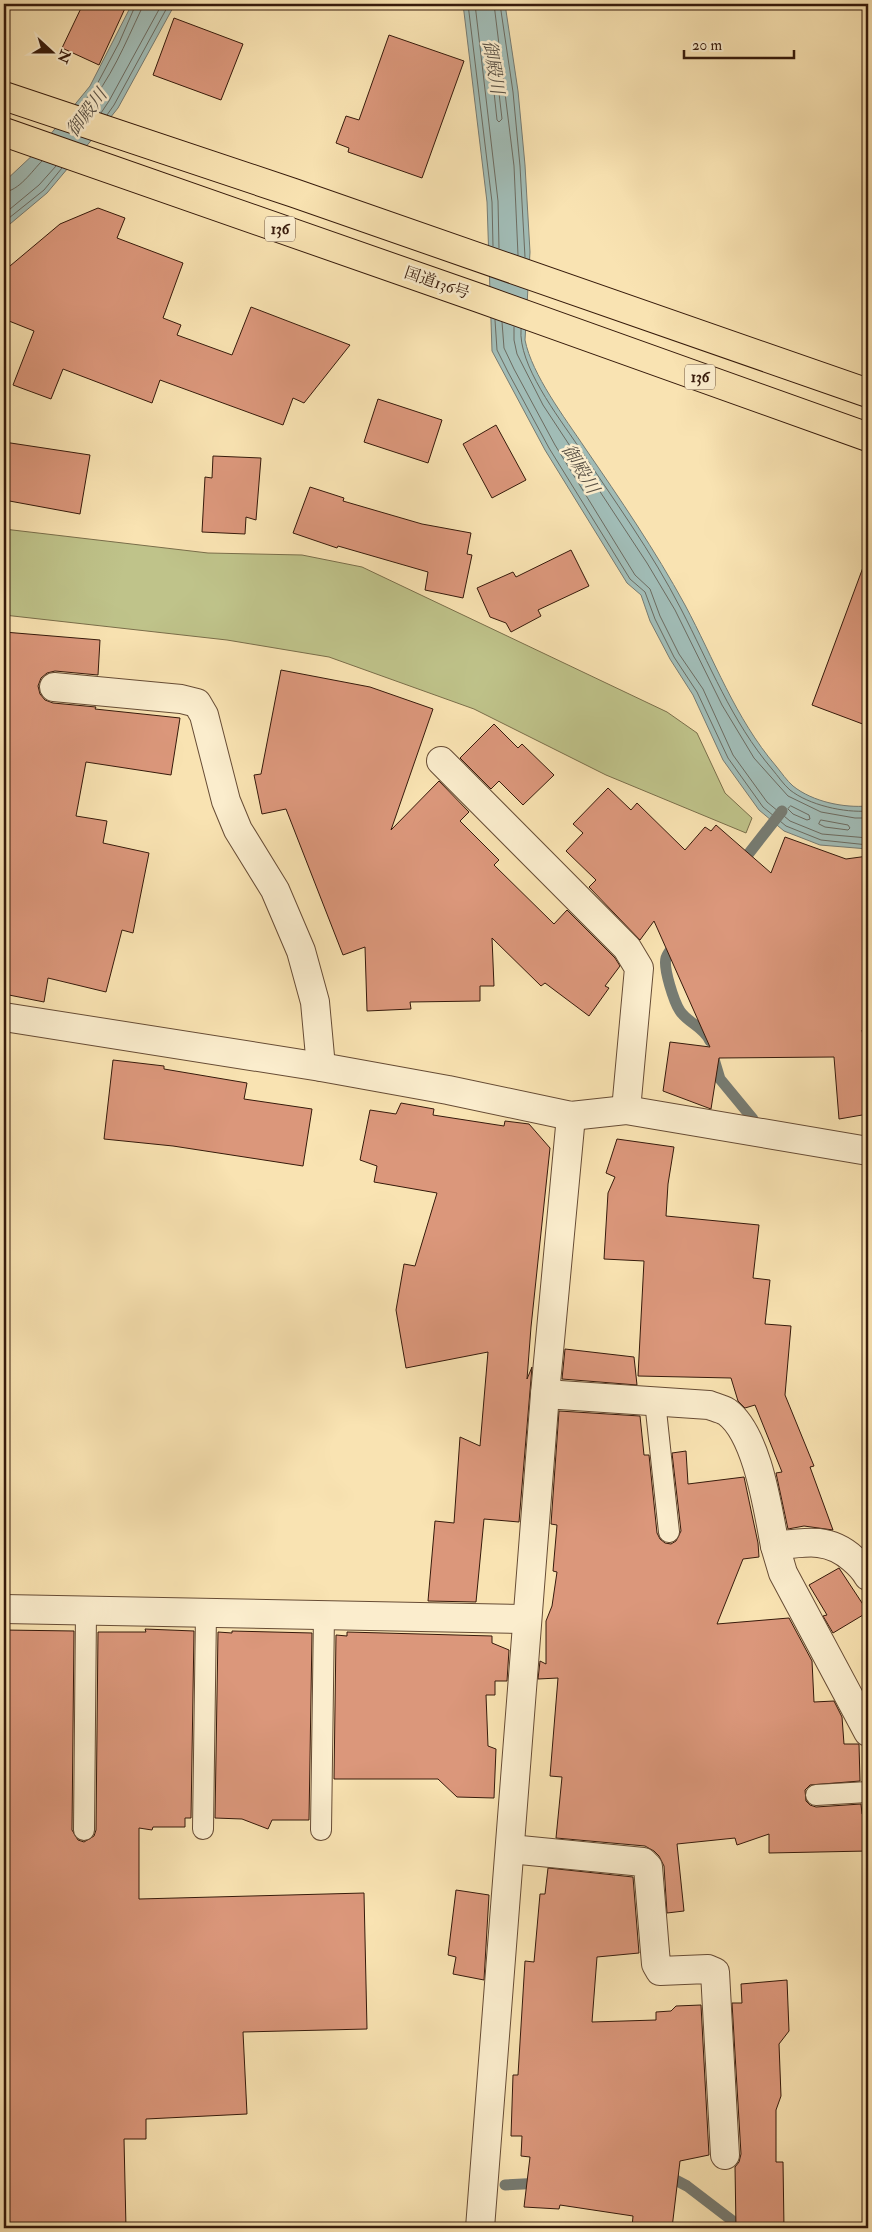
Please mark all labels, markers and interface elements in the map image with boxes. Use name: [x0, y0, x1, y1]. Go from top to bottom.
north arrow: [28, 28, 78, 78]
scale bar: [684, 28, 794, 60]
text: 20 m: [692, 36, 722, 55]
water label: 御殿川: [477, 39, 509, 97]
text: N: [53, 47, 74, 66]
water label: 御殿川: [62, 83, 114, 141]
road number: 136: [265, 216, 295, 242]
street label: 国道136号: [402, 262, 472, 304]
road number: 136: [685, 364, 715, 390]
water label: 御殿川: [556, 440, 605, 500]

